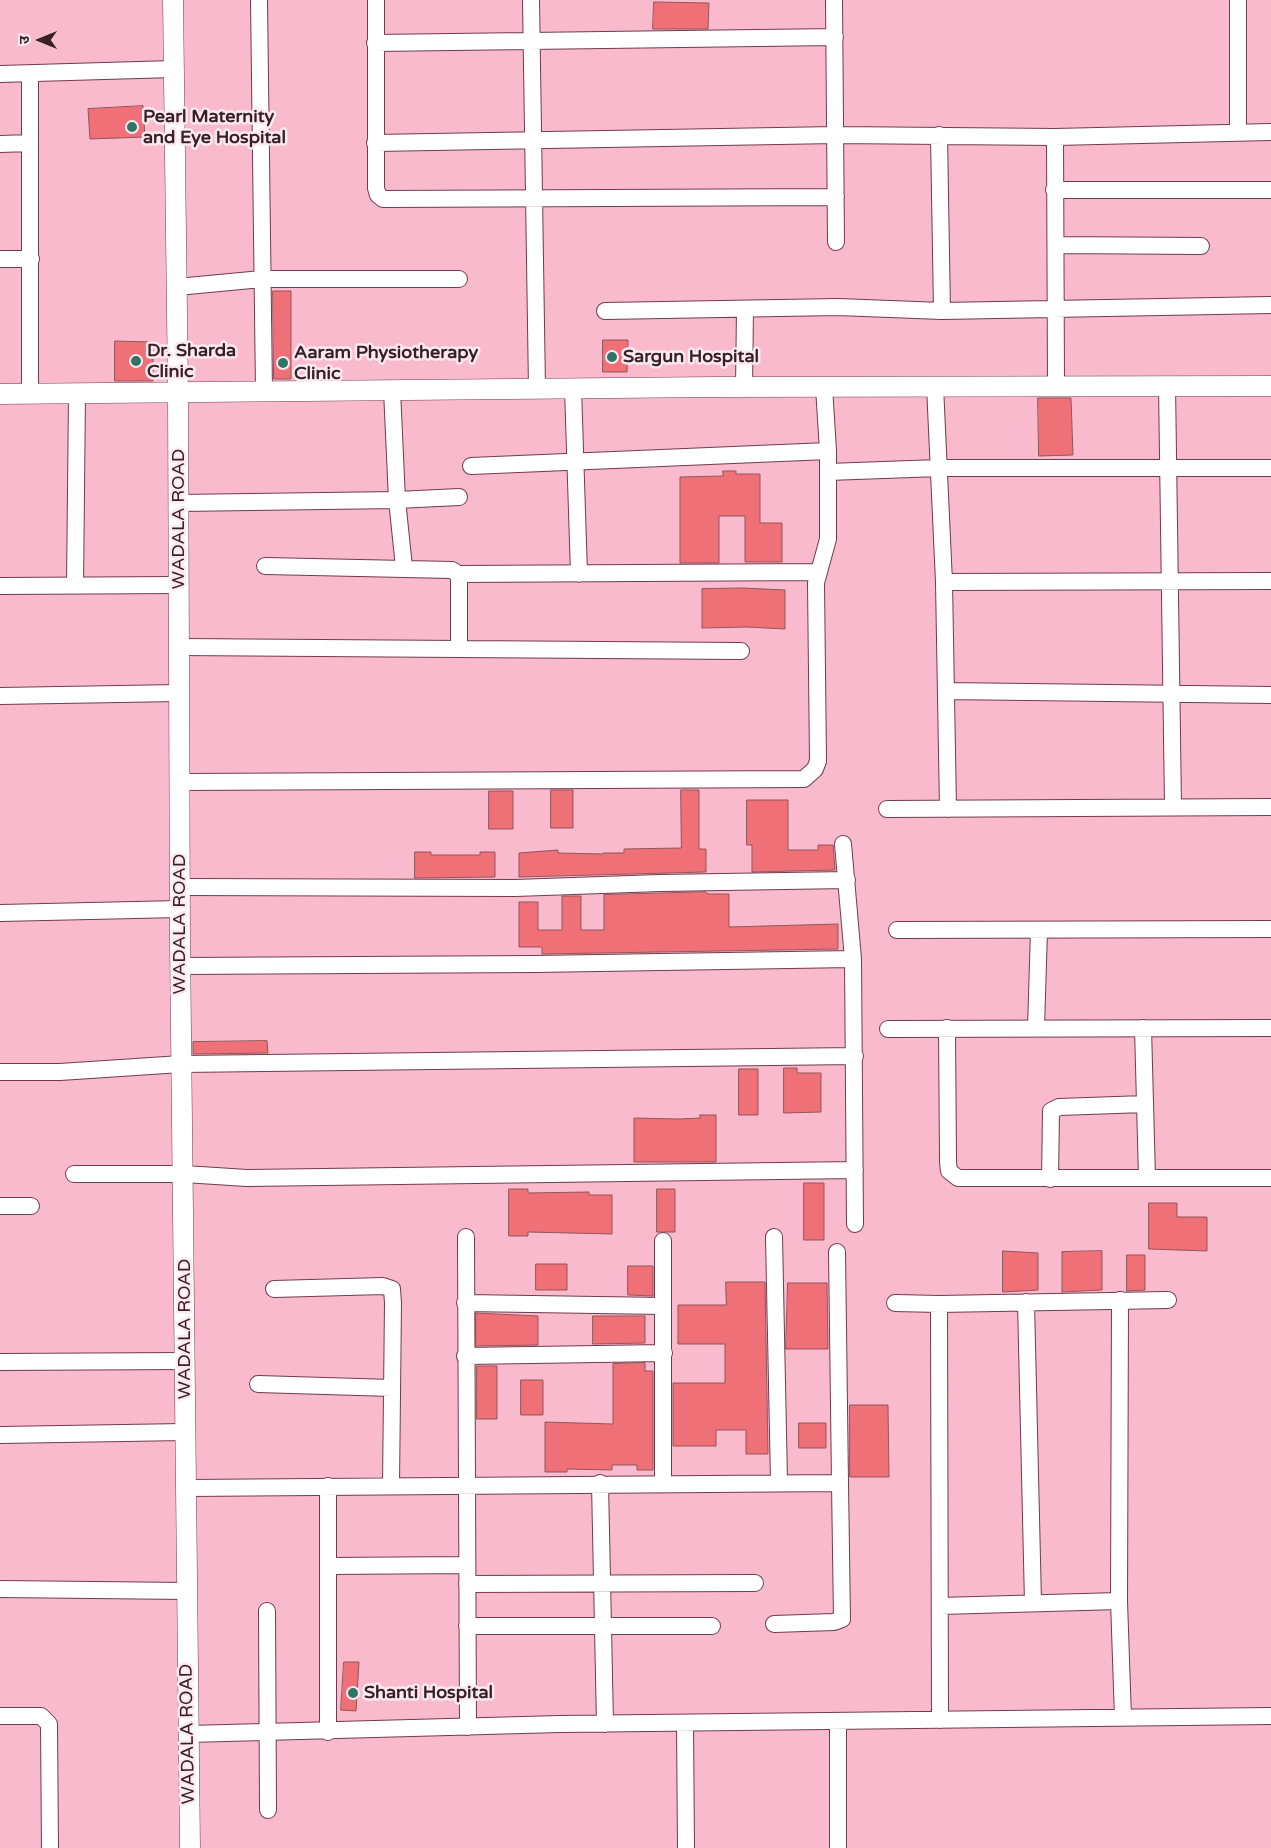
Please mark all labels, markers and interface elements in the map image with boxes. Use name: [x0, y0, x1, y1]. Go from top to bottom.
north arrow: [15, 15, 65, 65]
text: उ: [16, 36, 33, 44]
place label: Pearl Maternity and Eye Hospital: [143, 106, 286, 148]
marker: Pearl Maternity and Eye Hospital: [125, 120, 139, 134]
place label: Dr. Sharda Clinic: [147, 340, 236, 382]
place label: Aaram Physiotherapy Clinic: [294, 342, 478, 384]
place label: Sargun Hospital: [623, 346, 759, 368]
marker: Sargun Hospital: [605, 350, 619, 364]
marker: Dr. Sharda Clinic: [129, 354, 143, 368]
marker: Aaram Physiotherapy Clinic: [276, 356, 290, 370]
street label: WADALA ROAD: [168, 449, 190, 589]
street label: WADALA ROAD: [169, 854, 191, 994]
street label: WADALA ROAD: [174, 1259, 196, 1399]
street label: WADALA ROAD: [176, 1664, 200, 1804]
place label: Shanti Hospital: [364, 1682, 493, 1704]
marker: Shanti Hospital: [346, 1686, 360, 1700]

